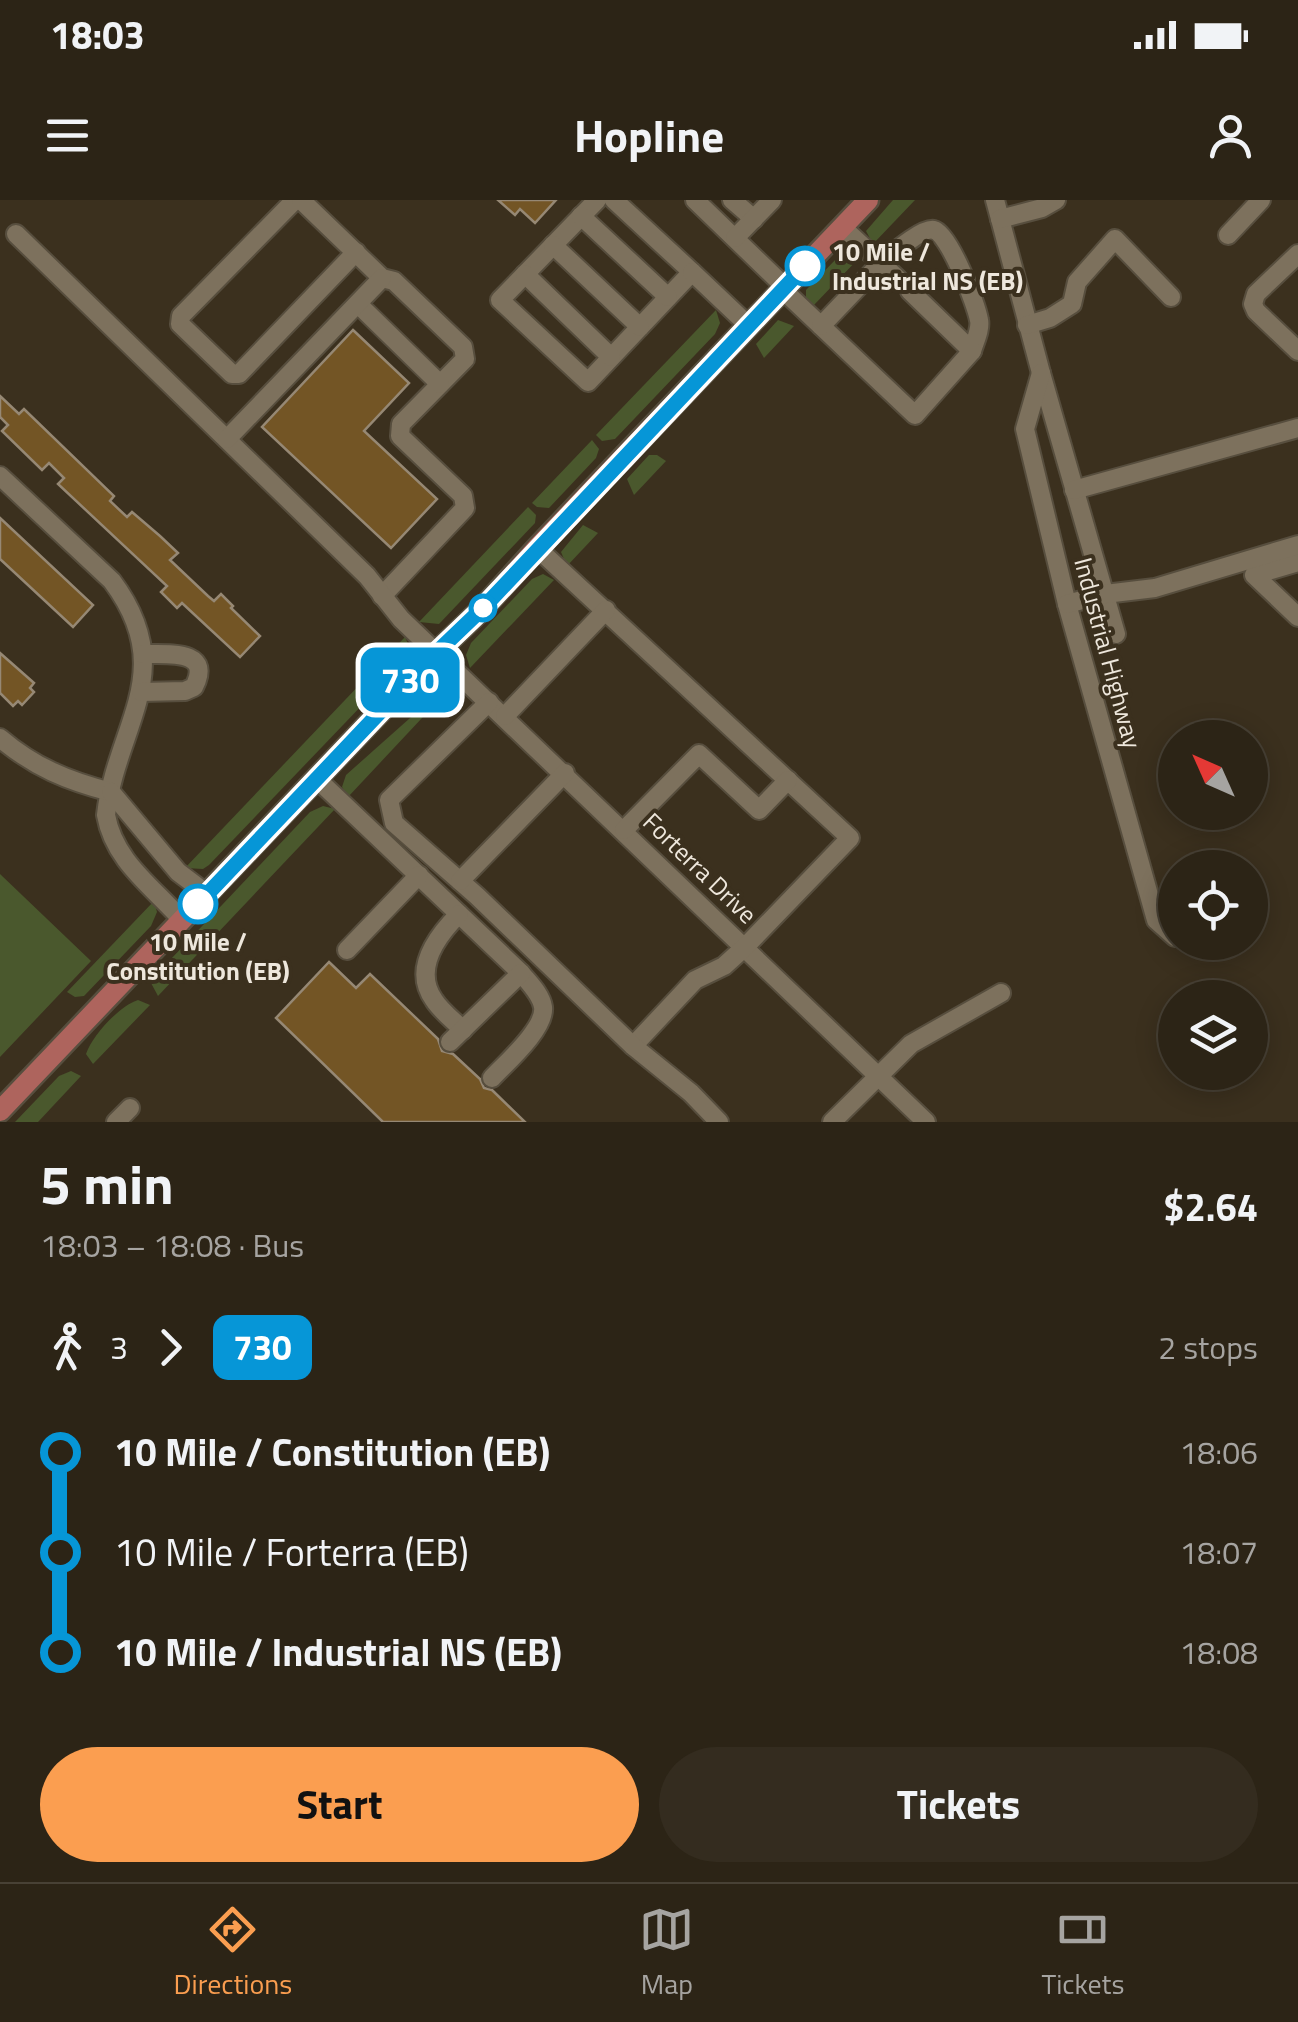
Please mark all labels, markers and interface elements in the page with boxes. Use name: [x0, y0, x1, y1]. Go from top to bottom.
text: 18:03: [50, 6, 145, 64]
text: Hopline: [574, 101, 724, 169]
icon: menu: [40, 108, 95, 163]
icon: person: [1203, 108, 1258, 163]
place label: 10 Mile / Industrial NS (EB): [832, 233, 1023, 300]
marker: 10 Mile / Industrial NS (EB): [786, 247, 824, 285]
street label: Industrial Highway: [1064, 553, 1152, 753]
unlabelled marker: [470, 595, 496, 621]
line badge: 730: [352, 648, 468, 712]
text: 730: [381, 653, 439, 707]
north arrow: [1158, 720, 1268, 830]
map controls: [1158, 720, 1268, 1090]
street label: Forterra Drive: [634, 804, 766, 932]
button: locate: [1158, 850, 1268, 960]
marker: 10 Mile / Constitution (EB): [179, 885, 217, 923]
place label: 10 Mile / Constitution (EB): [106, 923, 290, 990]
button: layers: [1158, 980, 1268, 1090]
text: 5 min: [40, 1142, 174, 1225]
text: $2.64: [1163, 1178, 1258, 1236]
text: 18:03 – 18:08 · Bus: [40, 1221, 304, 1269]
icon: walk: [40, 1320, 95, 1375]
icon: forward: [143, 1320, 198, 1375]
text: 730: [233, 1320, 292, 1374]
text: 3: [110, 1323, 128, 1371]
text: 2 stops: [1158, 1323, 1258, 1371]
text: 10 Mile / Constitution (EB): [114, 1423, 550, 1481]
text: 18:06: [1179, 1428, 1258, 1476]
text: 10 Mile / Forterra (EB): [114, 1523, 469, 1581]
text: 18:07: [1179, 1528, 1258, 1576]
text: 10 Mile / Industrial NS (EB): [114, 1623, 562, 1681]
text: 18:08: [1179, 1628, 1258, 1676]
button: Start: [40, 1747, 639, 1862]
button: Tickets: [659, 1747, 1258, 1862]
tab: Directions: [174, 1902, 292, 2005]
tab: Map: [639, 1902, 694, 2005]
tab: Tickets: [1041, 1902, 1124, 2005]

